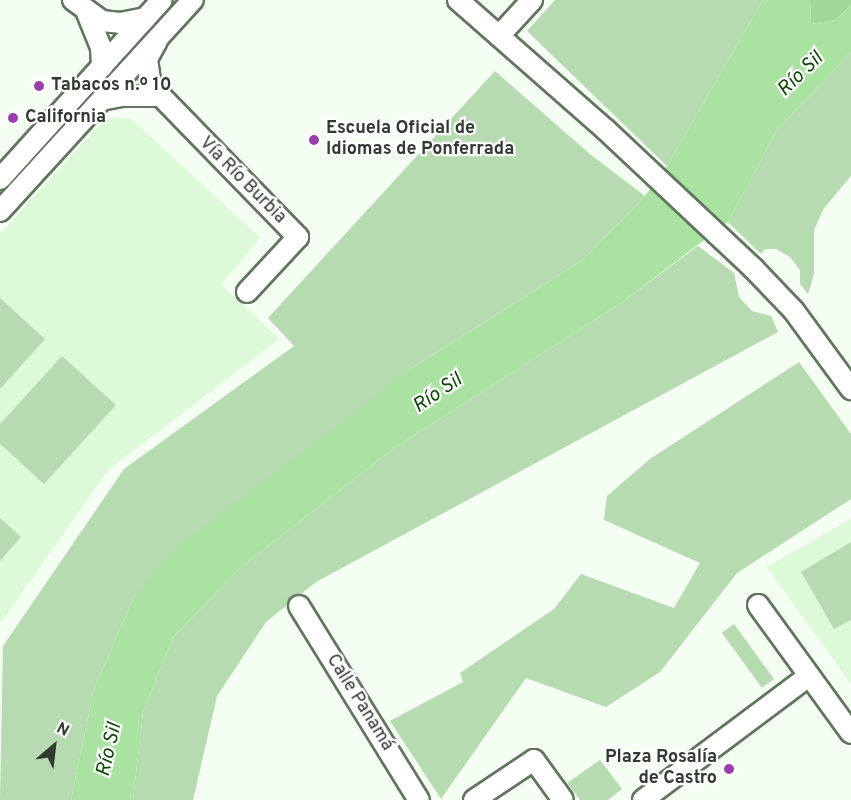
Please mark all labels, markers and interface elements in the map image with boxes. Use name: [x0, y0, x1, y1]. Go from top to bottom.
water label: Río Sil: [773, 48, 829, 102]
place label: Tabacos n.º 10: [51, 75, 171, 97]
marker: Tabacos n.º 10: [32, 79, 46, 93]
place label: California: [25, 107, 106, 129]
marker: California: [6, 111, 20, 125]
place label: Escuela Oficial de Idiomas de Ponferrada: [326, 119, 514, 162]
street label: Vía Río Burbia: [194, 133, 290, 229]
marker: Escuela Oficial de Idiomas de Ponferrada: [307, 133, 321, 147]
water label: Río Sil: [409, 369, 467, 419]
street label: Calle Panamá: [321, 651, 397, 755]
north arrow: [24, 716, 84, 776]
text: N: [53, 719, 72, 742]
water label: Río Sil: [92, 721, 128, 779]
place label: Plaza Rosalía de Castro: [605, 748, 717, 790]
marker: Plaza Rosalía de Castro: [722, 762, 736, 776]

